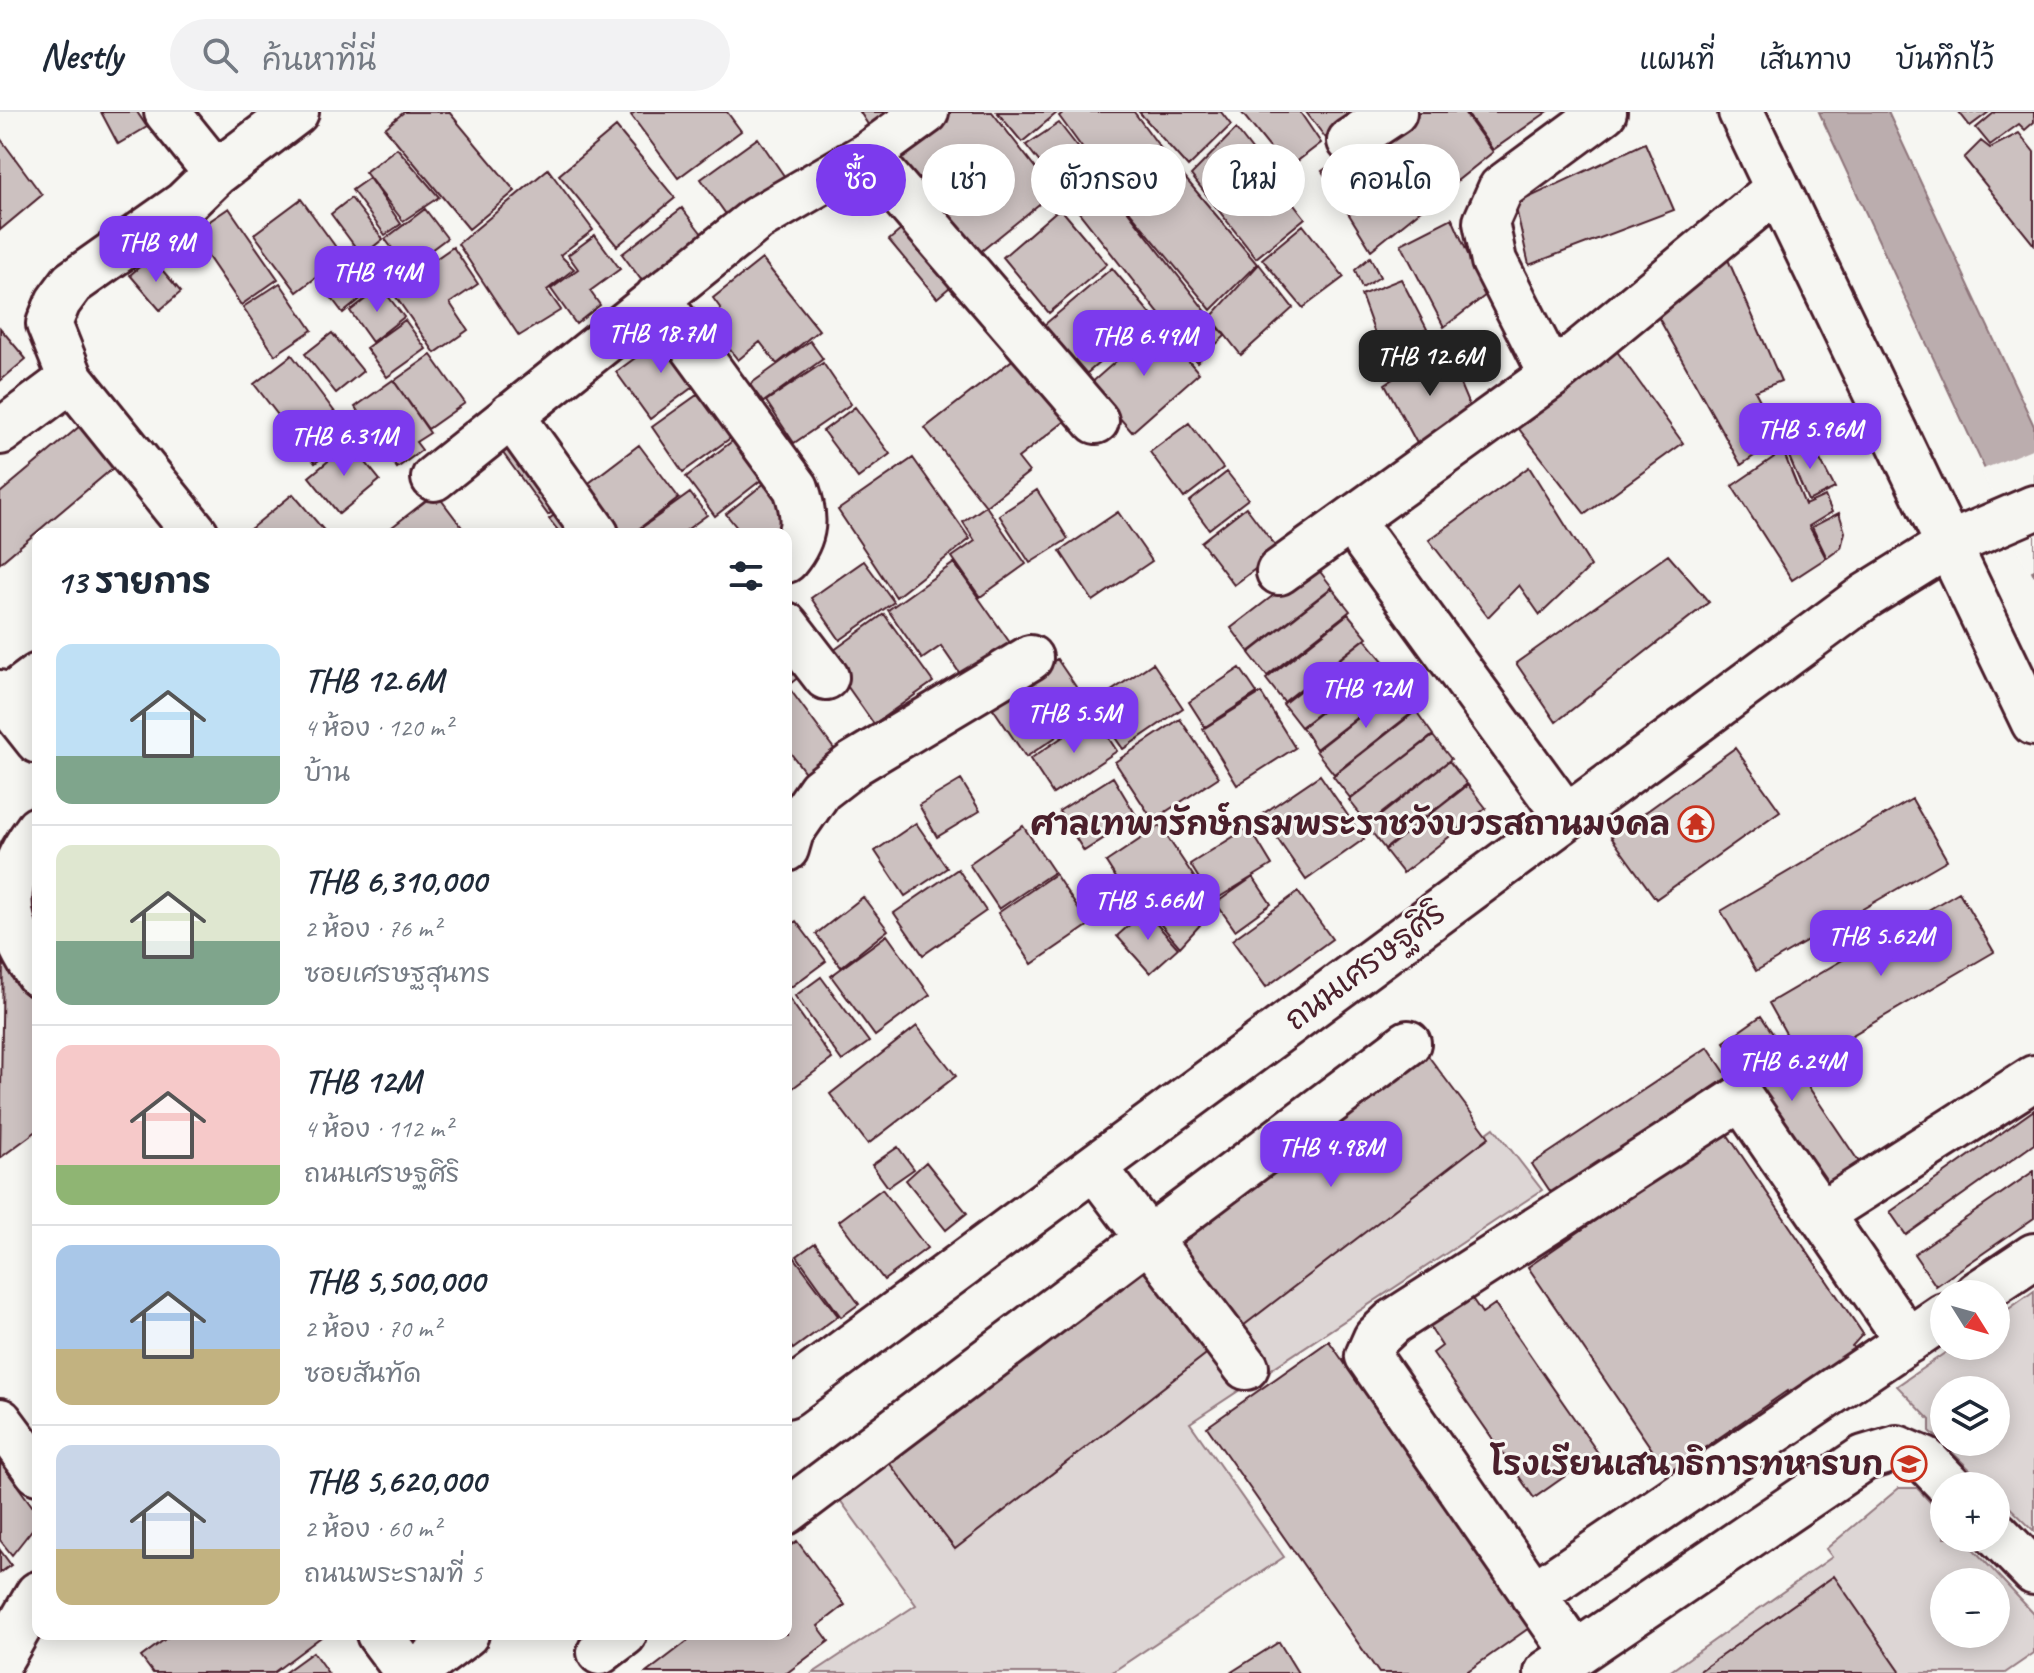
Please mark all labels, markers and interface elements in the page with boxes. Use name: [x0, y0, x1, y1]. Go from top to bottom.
search box: [170, 19, 730, 91]
text: Nestly: [40, 32, 122, 79]
icon: search: [198, 33, 242, 77]
text: ค้นหาที่นี่: [262, 41, 376, 79]
text: แผนที่: [1639, 42, 1715, 77]
text: เส้นทาง: [1759, 42, 1852, 77]
text: บันทึกไว้: [1896, 42, 1994, 77]
chip: ซื้อ: [816, 144, 906, 216]
chip: เช่า: [922, 144, 1015, 216]
chip: ตัวกรอง: [1031, 144, 1186, 216]
chip: ใหม่: [1202, 144, 1305, 216]
chip: คอนโด: [1321, 144, 1460, 216]
pin: THB 9M: [91, 216, 221, 284]
text: THB 9M: [118, 225, 195, 258]
pin: THB 14M: [303, 246, 451, 314]
text: THB 14M: [333, 255, 422, 288]
pin: THB 18.7M: [569, 307, 753, 375]
pin: THB 6.49M: [1052, 310, 1236, 378]
text: THB 18.7M: [608, 316, 714, 349]
text: THB 6.49M: [1091, 319, 1197, 352]
pin: THB 12.6M: [1338, 330, 1522, 398]
text: THB 12.6M: [1377, 339, 1483, 372]
pin: THB 5.96M: [1718, 403, 1902, 471]
pin: THB 6.31M: [252, 410, 436, 478]
text: THB 5.96M: [1757, 412, 1863, 445]
text: THB 6.31M: [291, 419, 397, 452]
icon: filters: [724, 554, 768, 598]
text: 13 รายการ: [56, 560, 211, 603]
text: THB 12.6M: [304, 658, 443, 701]
pin: THB 12M: [1292, 662, 1440, 730]
text: THB 12M: [1322, 671, 1411, 704]
icon: home: [120, 676, 216, 772]
pin: THB 5.5M: [991, 687, 1157, 755]
text: THB 5.5M: [1027, 696, 1121, 729]
text: 4 ห้อง · 120 m²: [304, 711, 452, 744]
text: บ้าน: [304, 756, 350, 789]
place label: ศาลเทพารักษ์กรมพระราชวังบวรสถานมงคล: [1030, 802, 1670, 845]
temple icon: ศาลเทพารักษ์กรมพระราชวังบวรสถานมงคล: [1677, 805, 1715, 843]
text: THB 6,310,000: [304, 859, 486, 902]
pin: THB 5.66M: [1056, 874, 1240, 942]
icon: home: [120, 877, 216, 973]
text: THB 5.66M: [1095, 883, 1201, 916]
street label: ถนนเศรษฐศิริ: [1276, 892, 1454, 1041]
pin: THB 5.62M: [1789, 910, 1973, 978]
text: 2 ห้อง · 76 m²: [304, 912, 440, 945]
text: THB 5.62M: [1828, 919, 1934, 952]
text: ซอยเศรษฐสุนทร: [304, 957, 490, 990]
pin: THB 6.24M: [1700, 1035, 1884, 1103]
text: THB 6.24M: [1739, 1044, 1845, 1077]
text: THB 12M: [304, 1059, 420, 1102]
icon: home: [120, 1077, 216, 1173]
text: 4 ห้อง · 112 m²: [304, 1112, 452, 1145]
pin: THB 4.98M: [1239, 1121, 1423, 1189]
text: THB 4.98M: [1278, 1130, 1384, 1163]
text: ถนนเศรษฐศิริ: [304, 1157, 459, 1190]
text: THB 5,500,000: [304, 1259, 484, 1302]
icon: home: [120, 1277, 216, 1373]
north arrow: [1930, 1280, 2010, 1360]
map controls: [1930, 1280, 2010, 1648]
text: 2 ห้อง · 70 m²: [304, 1312, 440, 1345]
text: ซอยสันทัด: [304, 1357, 421, 1390]
button: layers: [1930, 1376, 2010, 1456]
place label: โรงเรียนเสนาธิการทหารบก: [1489, 1442, 1883, 1485]
school or university icon: โรงเรียนเสนาธิการทหารบก: [1890, 1445, 1928, 1483]
text: THB 5,620,000: [304, 1459, 486, 1502]
button: +: [1930, 1472, 2010, 1552]
icon: home: [120, 1477, 216, 1573]
text: 2 ห้อง · 60 m²: [304, 1512, 440, 1545]
text: ถนนพระรามที่ 5: [304, 1557, 482, 1590]
button: −: [1930, 1568, 2010, 1648]

